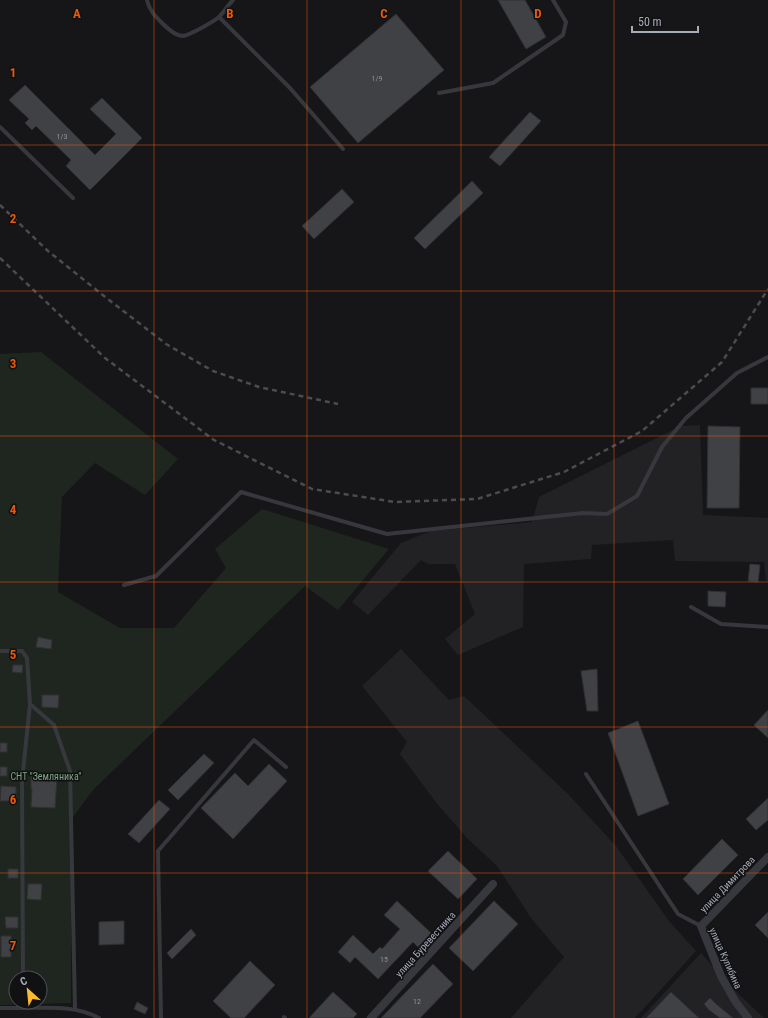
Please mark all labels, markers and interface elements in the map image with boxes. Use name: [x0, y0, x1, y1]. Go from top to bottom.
text: A: [73, 6, 81, 21]
text: B: [226, 6, 234, 21]
text: C: [380, 6, 388, 21]
text: D: [534, 6, 542, 21]
scale bar: [632, 8, 698, 34]
text: 50 m: [638, 15, 662, 29]
text: 1: [10, 65, 16, 80]
house number: 1/9: [372, 74, 382, 83]
house number: 1/3: [57, 132, 67, 141]
text: 2: [10, 211, 17, 226]
text: 3: [10, 356, 16, 371]
text: 4: [10, 502, 17, 517]
text: 5: [10, 647, 17, 662]
park label: СНТ "Земляника": [10, 771, 82, 782]
text: 6: [10, 792, 17, 807]
street label: улица Димитрова: [698, 854, 757, 915]
street label: улица Буревестника: [393, 909, 458, 979]
street label: улица Кулибина: [707, 926, 744, 991]
text: 7: [10, 938, 17, 953]
house number: 15: [380, 955, 388, 964]
north arrow: [8, 970, 48, 1010]
text: С: [18, 974, 29, 989]
house number: 12: [413, 997, 421, 1006]

